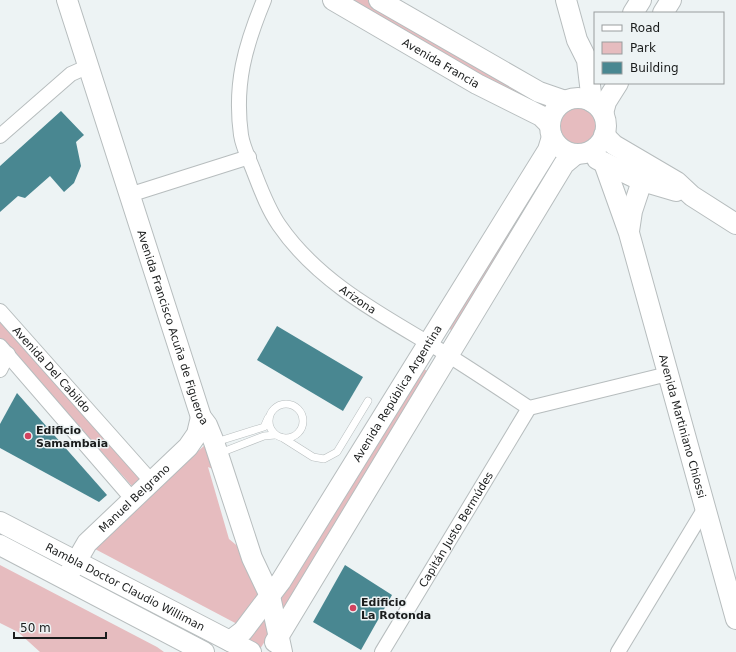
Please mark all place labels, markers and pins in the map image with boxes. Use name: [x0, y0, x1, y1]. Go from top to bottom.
place label: Edificio Samambaia: [36, 424, 108, 450]
marker: Edificio Samambaia: [23, 431, 33, 441]
place label: Edificio La Rotonda: [361, 596, 431, 622]
marker: Edificio La Rotonda: [348, 603, 358, 613]

